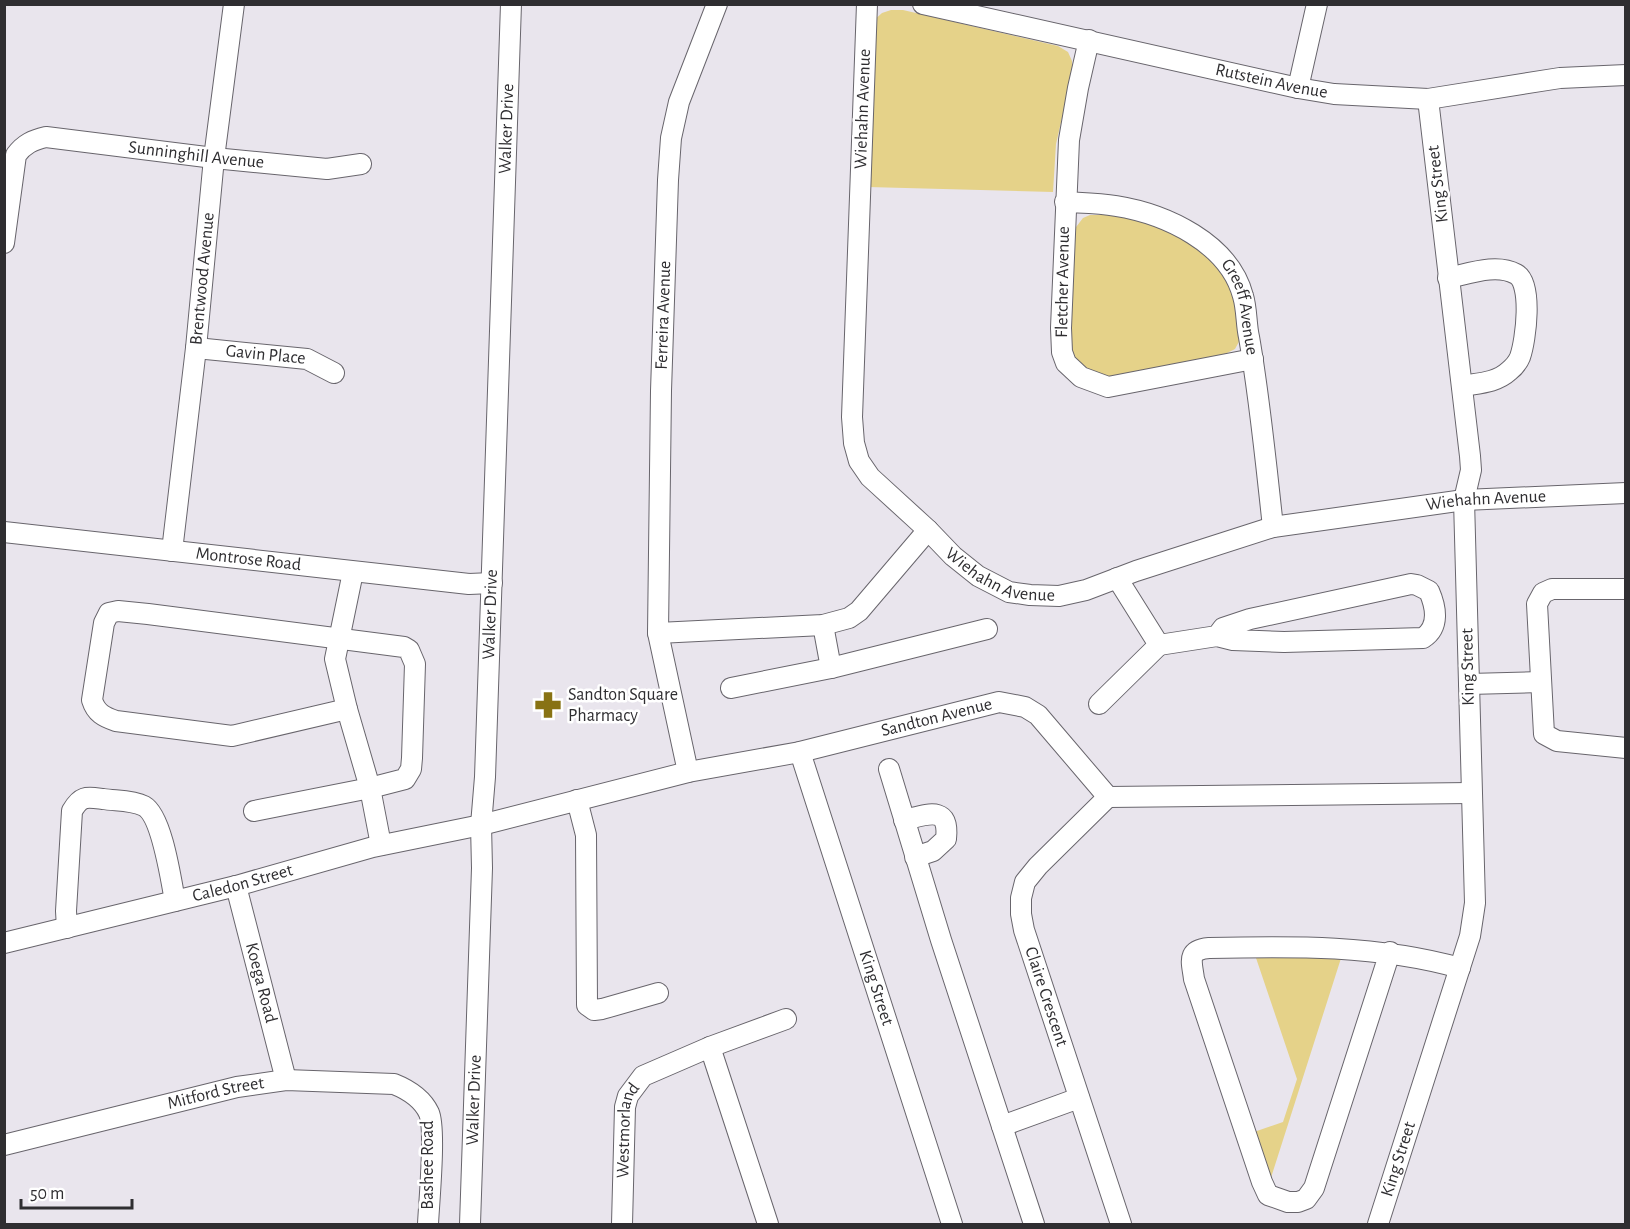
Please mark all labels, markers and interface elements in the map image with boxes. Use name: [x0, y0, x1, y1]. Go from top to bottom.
street label: Wiehahn Avenue: [852, 49, 874, 169]
street label: Rutstein Avenue: [1214, 61, 1329, 102]
street label: Walker Drive: [496, 83, 517, 174]
street label: Sunninghill Avenue: [127, 138, 265, 172]
street label: King Street: [1424, 144, 1452, 224]
street label: Brentwood Avenue: [187, 212, 218, 346]
street label: Fletcher Avenue: [1053, 226, 1073, 338]
street label: Greeff Avenue: [1218, 256, 1261, 356]
street label: Ferreira Avenue: [653, 260, 674, 370]
street label: Gavin Place: [225, 342, 307, 368]
street label: Wiehahn Avenue: [1425, 487, 1546, 514]
street label: Wiehahn Avenue: [942, 544, 1055, 605]
street label: Montrose Road: [195, 545, 302, 574]
street label: Walker Drive: [480, 569, 501, 660]
street label: King Street: [1458, 628, 1478, 706]
place label: Sandton Square Pharmacy: [568, 686, 678, 725]
pharmacy icon: Sandton Square Pharmacy: [533, 690, 563, 720]
street label: Sandton Avenue: [879, 695, 994, 740]
street label: Caledon Street: [191, 861, 295, 905]
street label: Koega Road: [242, 941, 280, 1025]
street label: Claire Crescent: [1021, 945, 1071, 1049]
street label: King Street: [856, 948, 897, 1028]
street label: Walker Drive: [464, 1055, 485, 1146]
street label: Mitford Street: [166, 1074, 265, 1113]
street label: Westmorland: [614, 1080, 643, 1178]
street label: King Street: [1378, 1119, 1419, 1199]
street label: Bashee Road: [419, 1120, 437, 1210]
scale bar: [21, 1172, 132, 1210]
text: 50 m: [30, 1185, 64, 1203]

